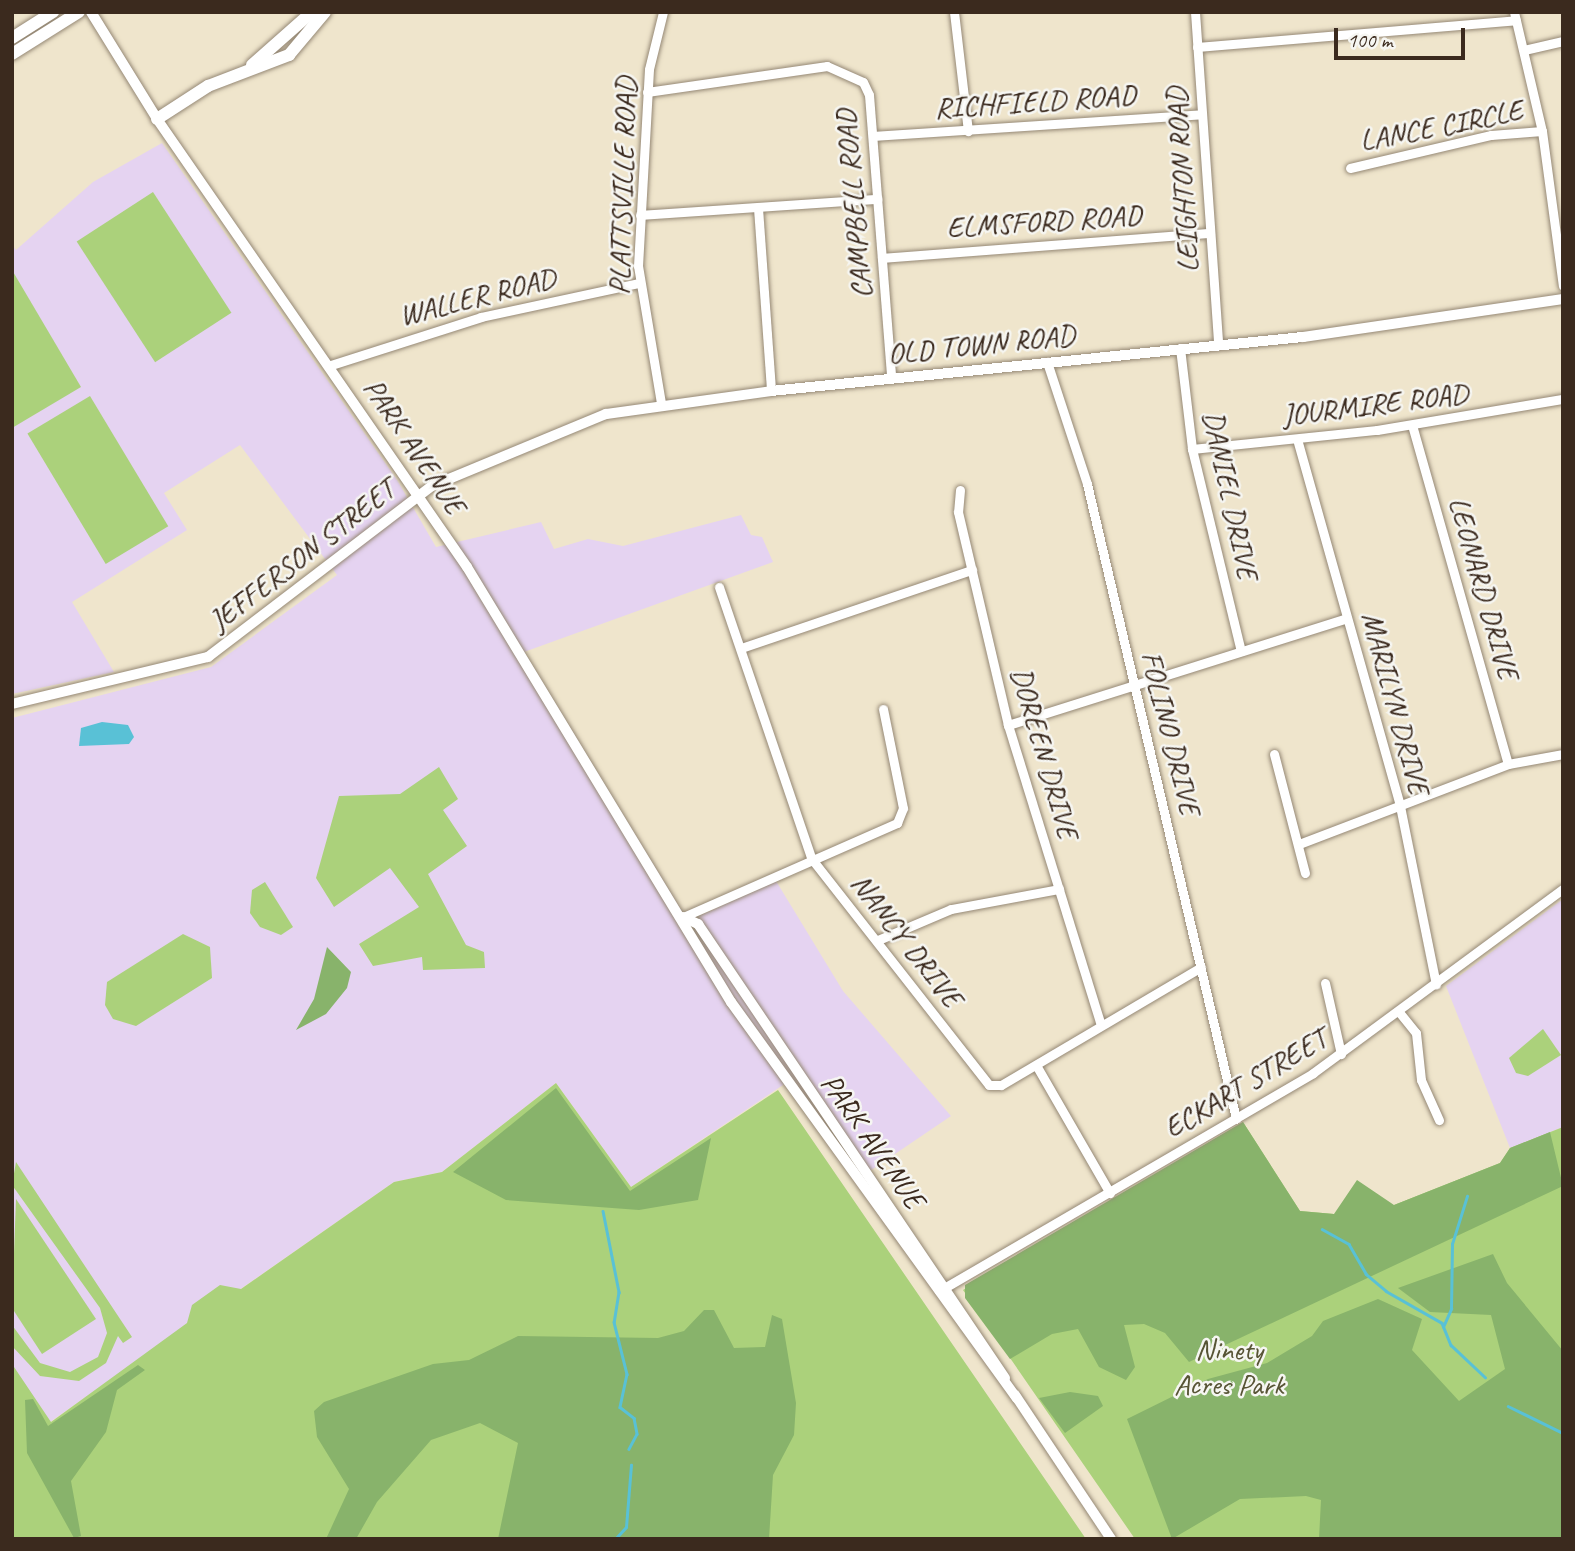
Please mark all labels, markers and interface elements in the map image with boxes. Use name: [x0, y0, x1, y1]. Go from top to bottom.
scale bar: [1337, 14, 1468, 58]
text: 100 m: [1347, 27, 1392, 53]
street label: PLATTSVILLE ROAD: [600, 76, 644, 296]
street label: RICHFIELD ROAD: [933, 76, 1137, 126]
street label: LEIGHTON ROAD: [1158, 85, 1206, 275]
street label: LANCE CIRCLE: [1357, 92, 1525, 158]
street label: CAMPBELL ROAD: [827, 108, 879, 300]
street label: ELMSFORD ROAD: [945, 196, 1143, 246]
street label: WALLER ROAD: [395, 259, 559, 333]
street label: OLD TOWN ROAD: [885, 316, 1077, 372]
street label: PARK AVENUE: [356, 371, 474, 521]
street label: JOURMIRE ROAD: [1279, 375, 1471, 433]
street label: DANIEL DRIVE: [1196, 407, 1266, 583]
street label: JEFFERSON STREET: [202, 471, 402, 639]
street label: LEONARD DRIVE: [1441, 493, 1527, 683]
street label: MARILYN DRIVE: [1354, 608, 1438, 798]
street label: FOLINO DRIVE: [1133, 647, 1209, 819]
street label: DOREEN DRIVE: [1003, 663, 1087, 843]
street label: NANCY DRIVE: [843, 866, 971, 1014]
street label: ECKART STREET: [1157, 1021, 1333, 1145]
street label: PARK AVENUE: [814, 1067, 932, 1215]
park label: Ninety Acres Park: [1173, 1331, 1285, 1402]

